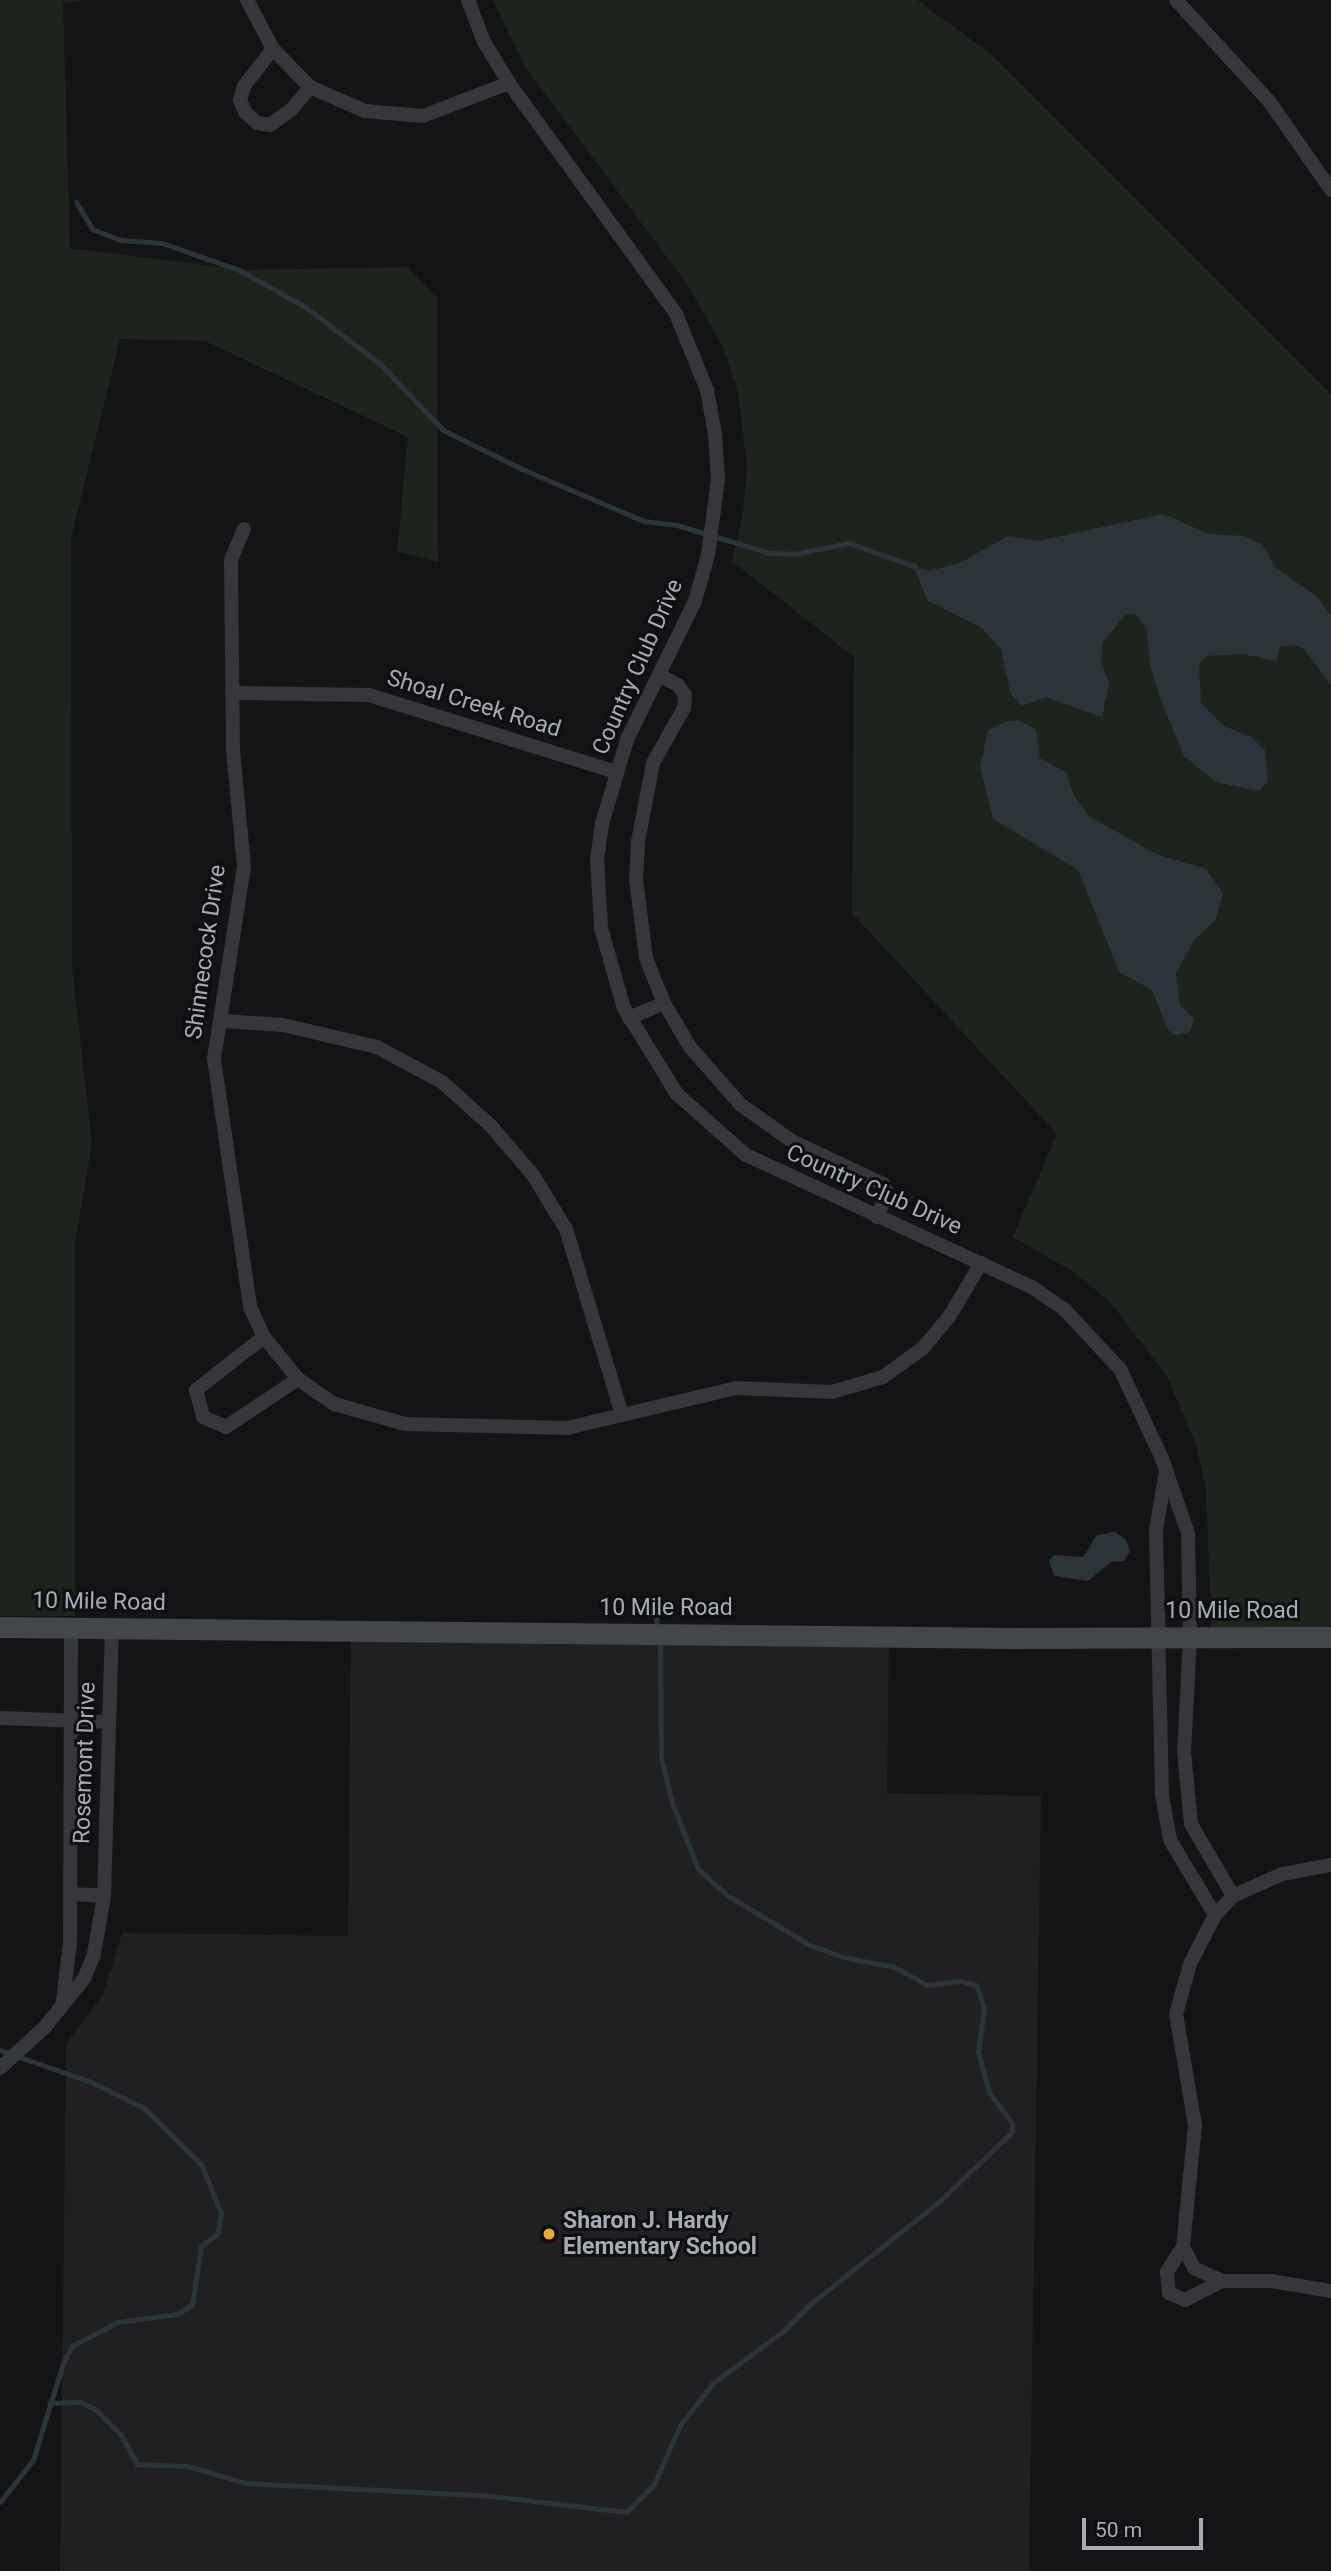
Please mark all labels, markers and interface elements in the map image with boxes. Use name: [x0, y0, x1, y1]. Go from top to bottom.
street label: Country Club Drive: [587, 575, 689, 759]
street label: Shoal Creek Road: [384, 664, 564, 744]
street label: Shinnecock Drive: [180, 863, 232, 1041]
street label: Country Club Drive: [782, 1139, 966, 1241]
street label: 10 Mile Road: [32, 1587, 166, 1617]
street label: 10 Mile Road: [599, 1594, 733, 1622]
street label: 10 Mile Road: [1165, 1597, 1299, 1625]
street label: Rosemont Drive: [68, 1681, 102, 1845]
place label: Sharon J. Hardy Elementary School: [563, 2207, 757, 2261]
marker: Sharon J. Hardy Elementary School: [541, 2226, 557, 2242]
scale bar: [1086, 2504, 1207, 2548]
text: 50 m: [1095, 2518, 1142, 2542]

